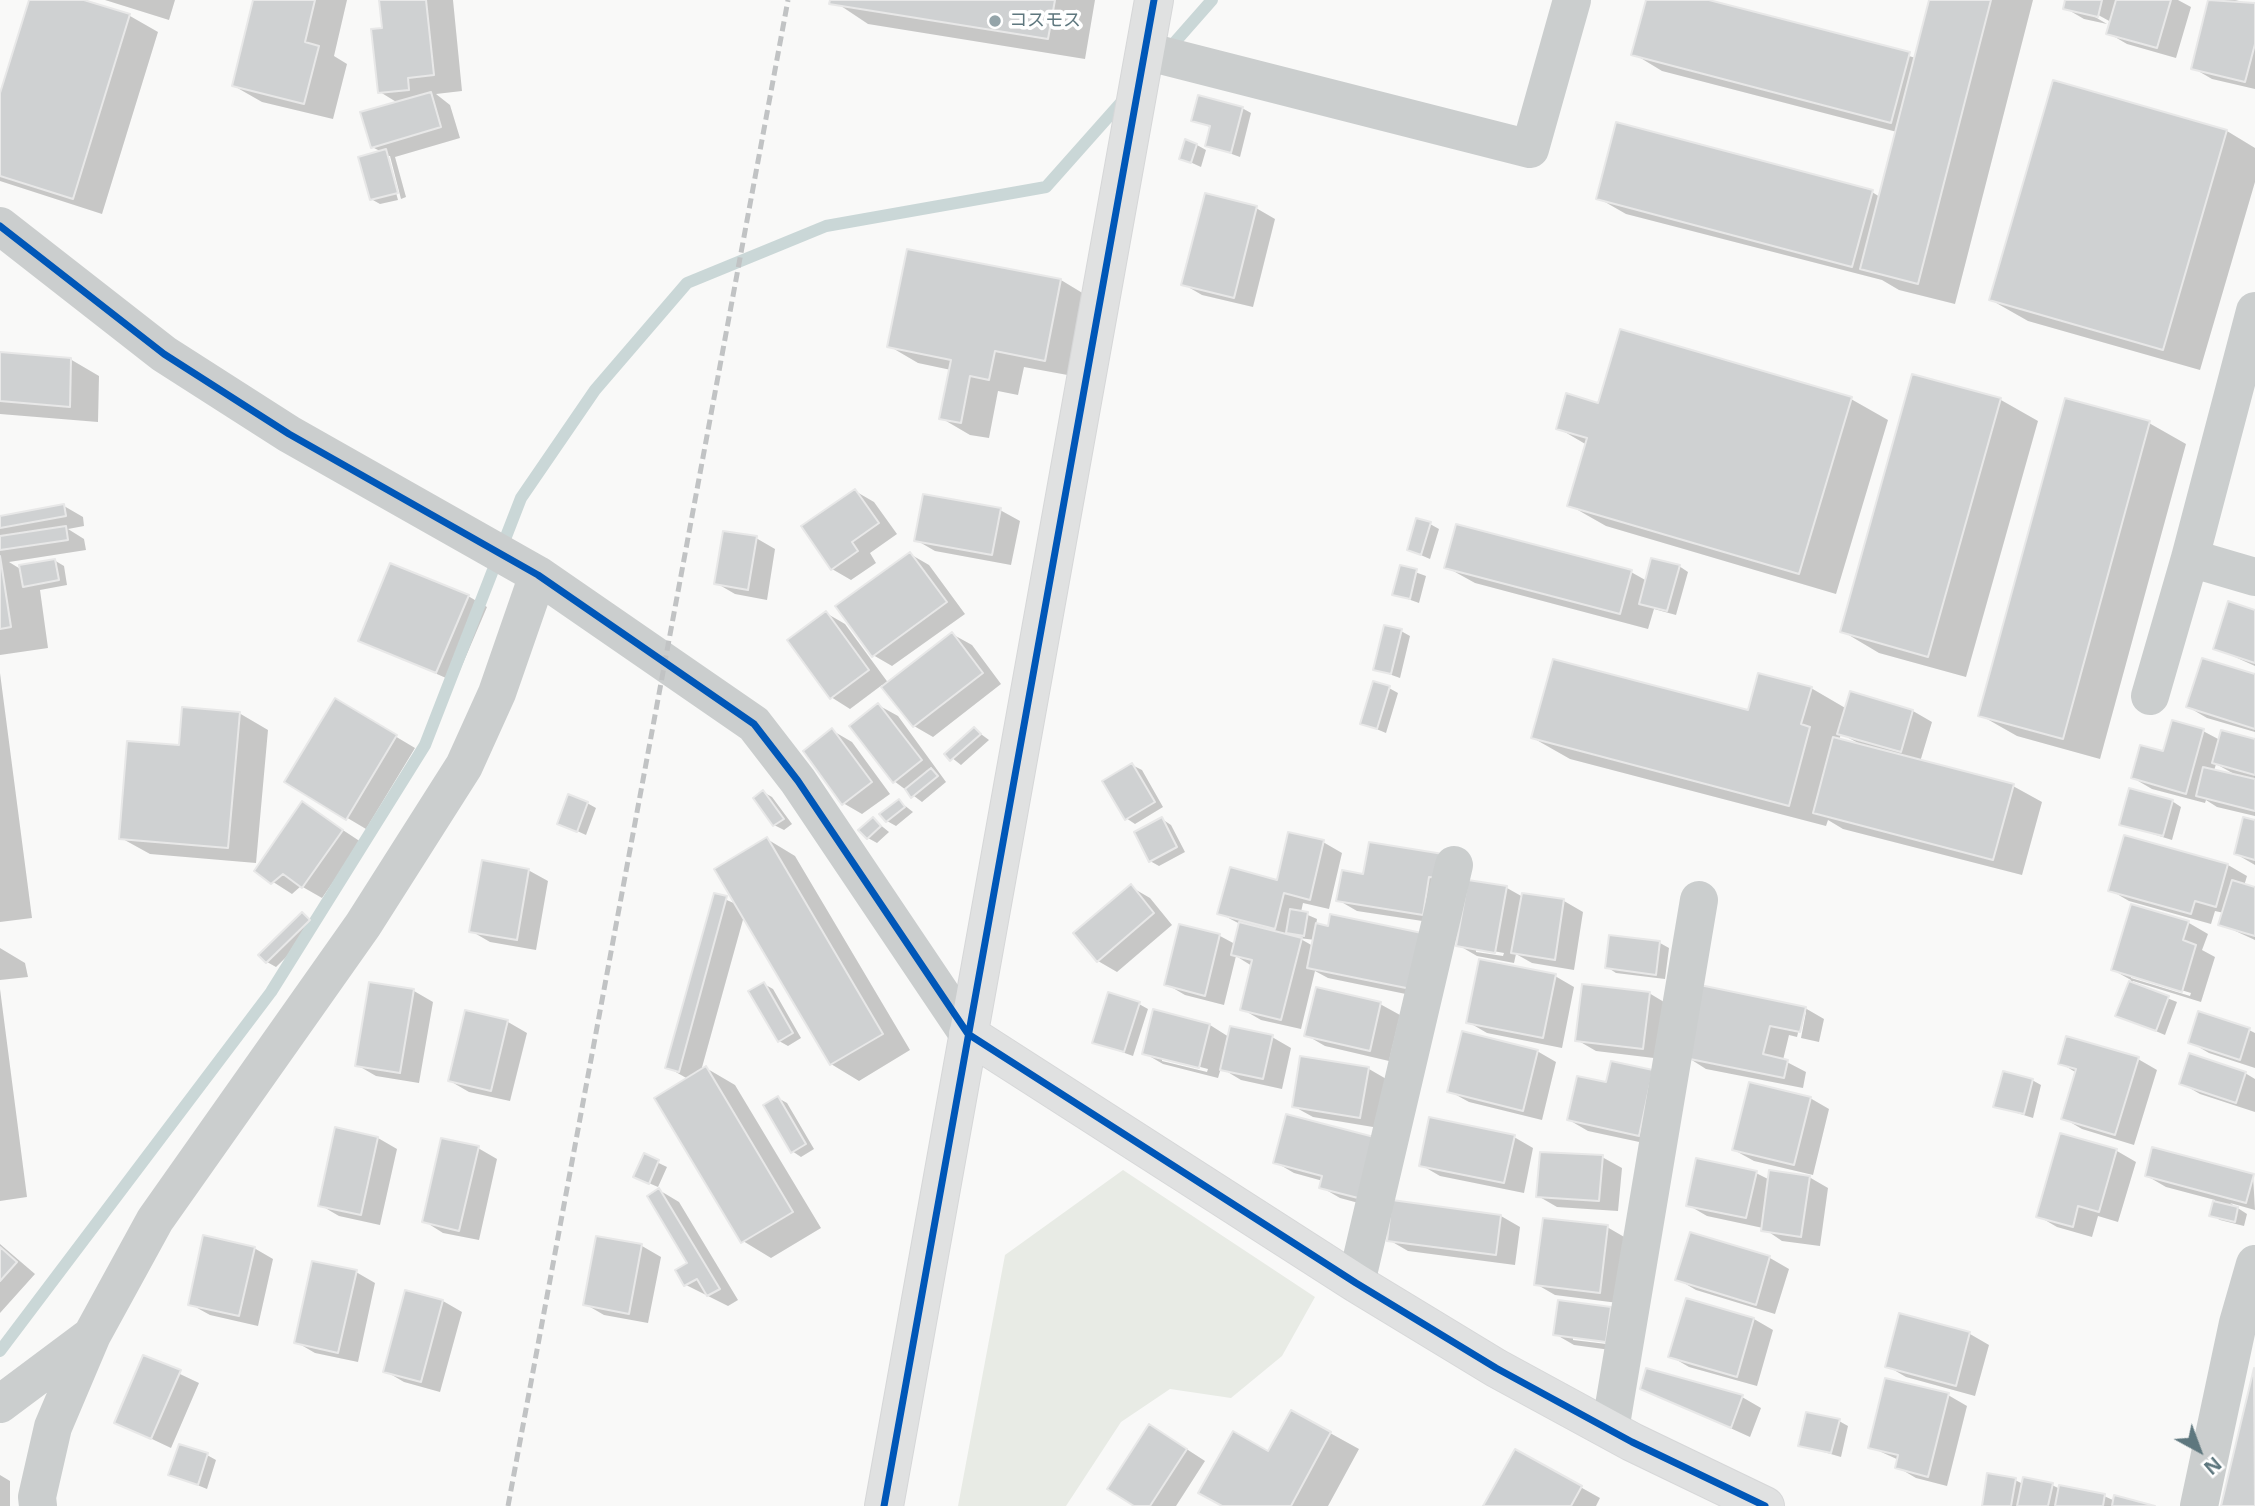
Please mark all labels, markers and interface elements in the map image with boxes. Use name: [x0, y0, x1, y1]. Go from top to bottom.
place label: コスモス: [1009, 10, 1081, 32]
marker: コスモス: [987, 13, 1003, 29]
north arrow: [2164, 1415, 2234, 1485]
text: N: [2198, 1451, 2227, 1481]

